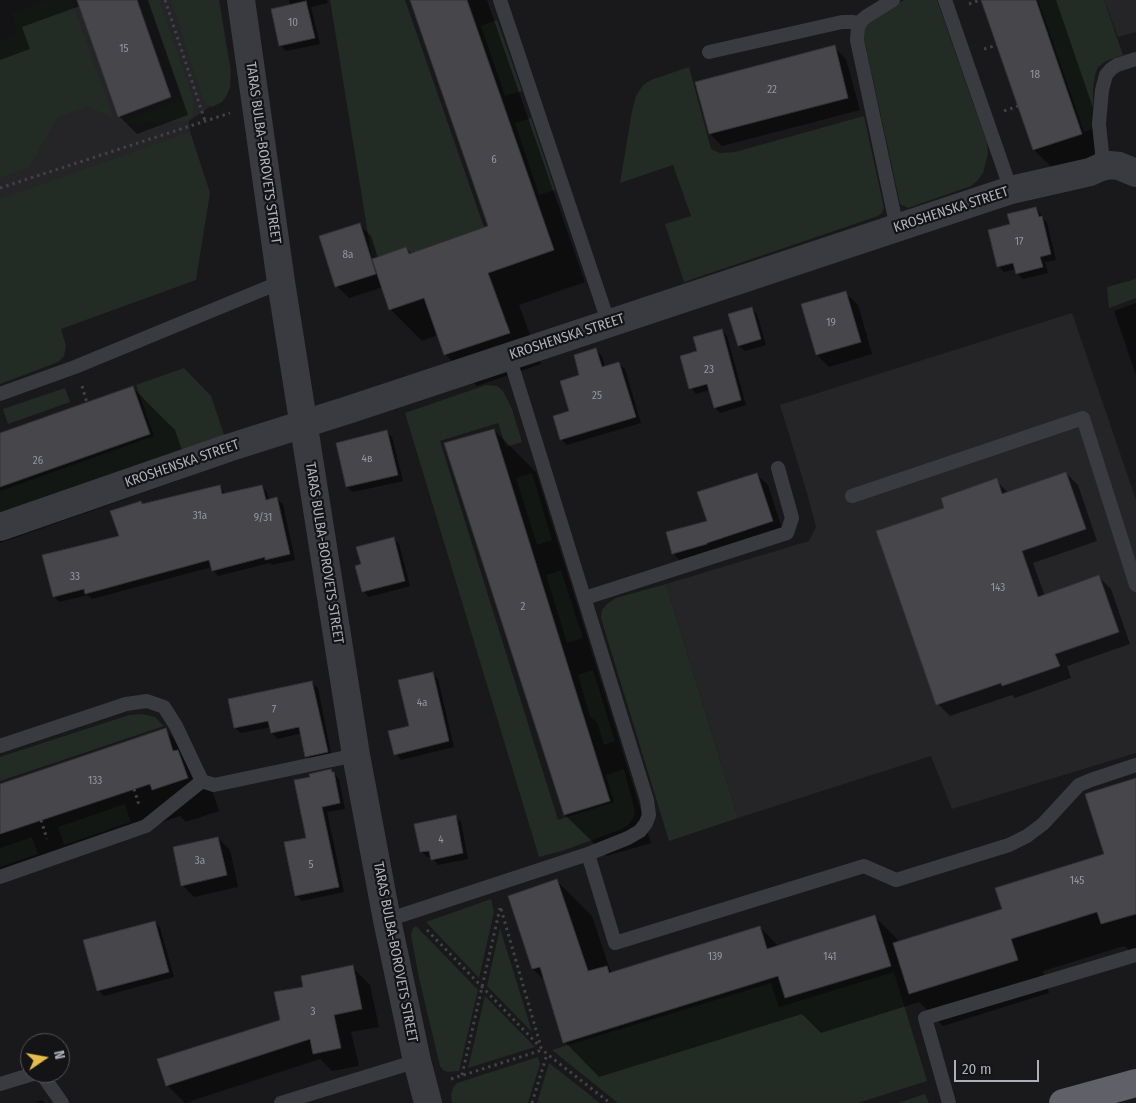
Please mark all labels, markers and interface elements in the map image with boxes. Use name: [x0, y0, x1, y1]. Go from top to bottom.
house number: 10: [288, 16, 298, 30]
house number: 15: [119, 42, 129, 56]
street label: TARAS BULBA-BOROVETS STREET: [242, 61, 284, 245]
house number: 18: [1030, 68, 1040, 82]
house number: 22: [767, 83, 777, 97]
house number: 6: [491, 153, 497, 167]
street label: KROSHENSKA STREET: [892, 184, 1010, 236]
house number: 17: [1015, 235, 1023, 249]
house number: 8а: [343, 248, 353, 262]
street label: KROSHENSKA STREET: [508, 311, 626, 363]
house number: 19: [826, 316, 836, 330]
house number: 23: [704, 363, 714, 377]
house number: 25: [592, 389, 602, 403]
street label: KROSHENSKA STREET: [123, 437, 241, 491]
house number: 4в: [362, 452, 372, 466]
house number: 26: [33, 454, 43, 468]
street label: TARAS BULBA-BOROVETS STREET: [301, 461, 347, 645]
house number: 31а: [193, 509, 207, 523]
house number: 9/31: [254, 511, 272, 525]
house number: 33: [70, 570, 80, 584]
house number: 143: [991, 581, 1005, 595]
house number: 2: [521, 600, 525, 614]
house number: 4а: [417, 696, 427, 710]
house number: 7: [272, 703, 276, 717]
house number: 133: [88, 774, 102, 788]
house number: 4: [438, 833, 444, 847]
house number: 3а: [195, 854, 205, 868]
house number: 5: [308, 858, 314, 872]
street label: TARAS BULBA-BOROVETS STREET: [369, 860, 421, 1044]
house number: 145: [1070, 874, 1084, 888]
house number: 139: [708, 950, 722, 964]
house number: 141: [823, 950, 837, 964]
house number: 3: [311, 1005, 315, 1019]
north arrow: [20, 1033, 70, 1083]
text: N: [50, 1049, 68, 1061]
scale bar: [956, 1050, 1041, 1082]
text: 20 m: [962, 1060, 992, 1078]

